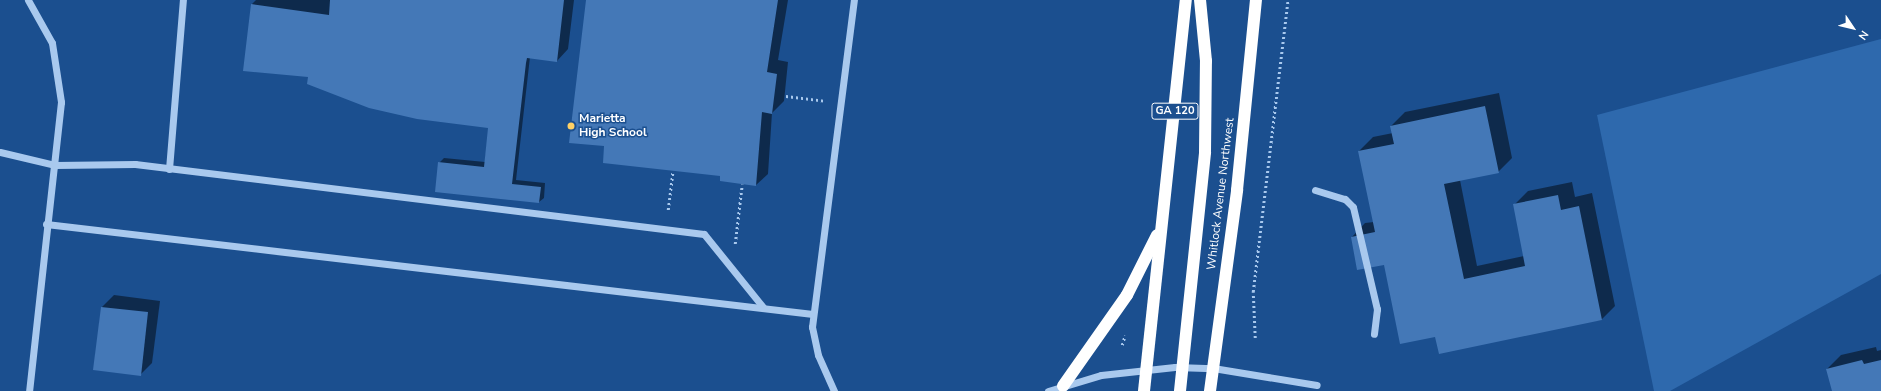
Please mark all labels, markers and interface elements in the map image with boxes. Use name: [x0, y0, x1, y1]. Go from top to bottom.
north arrow: [1833, 8, 1873, 48]
text: N: [1855, 27, 1872, 43]
road number: GA 120: [1151, 102, 1199, 120]
place label: Marietta High School: [579, 112, 647, 140]
street label: Whitlock Avenue Northwest: [1205, 117, 1237, 271]
marker: Marietta High School: [566, 121, 576, 131]

